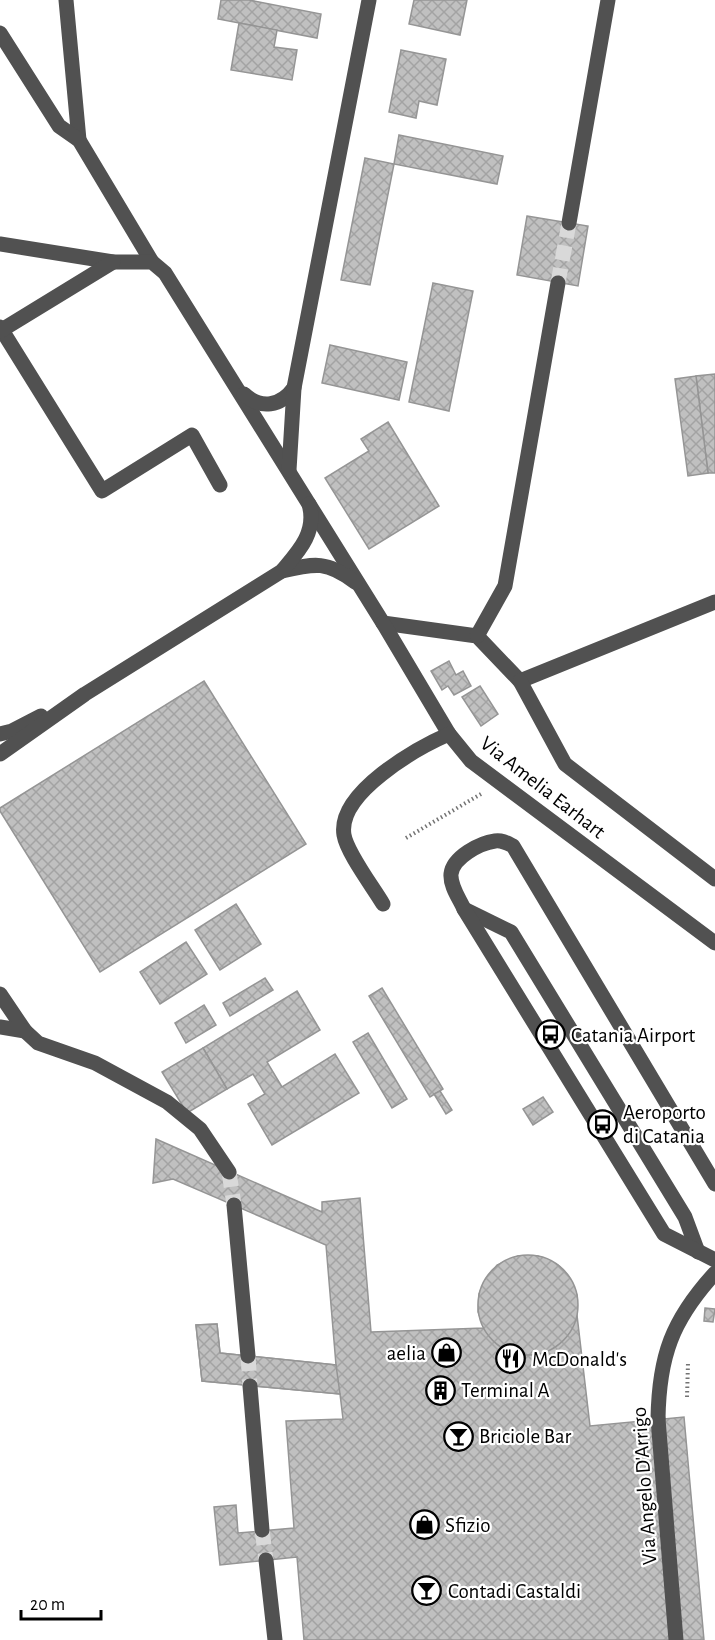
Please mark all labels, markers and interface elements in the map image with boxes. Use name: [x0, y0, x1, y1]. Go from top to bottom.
street label: Via Amelia Earhart: [476, 732, 609, 843]
bus stop icon: Catania Airport: [534, 1019, 566, 1051]
place label: Catania Airport: [571, 1025, 695, 1046]
place label: Aeroporto di Catania: [623, 1102, 706, 1147]
bus stop icon: Aeroporto di Catania: [586, 1108, 618, 1140]
shop icon: aelia: [431, 1337, 463, 1369]
place label: aelia: [387, 1343, 426, 1364]
restaurant icon: McDonald's: [495, 1343, 527, 1375]
place label: McDonald's: [532, 1349, 627, 1370]
building icon: Terminal A: [424, 1374, 456, 1406]
place label: Terminal A: [461, 1380, 550, 1401]
street label: Via Angelo D'Arrigo: [629, 1406, 660, 1566]
bar icon: Briciole Bar: [442, 1420, 474, 1452]
place label: Briciole Bar: [479, 1426, 572, 1447]
shop icon: Sfizio: [408, 1509, 440, 1541]
place label: Sfizio: [445, 1515, 491, 1536]
bar icon: Contadi Castaldi: [411, 1575, 443, 1607]
place label: Contadi Castaldi: [448, 1581, 581, 1602]
scale bar: [21, 1583, 100, 1621]
text: 20 m: [30, 1596, 65, 1614]

